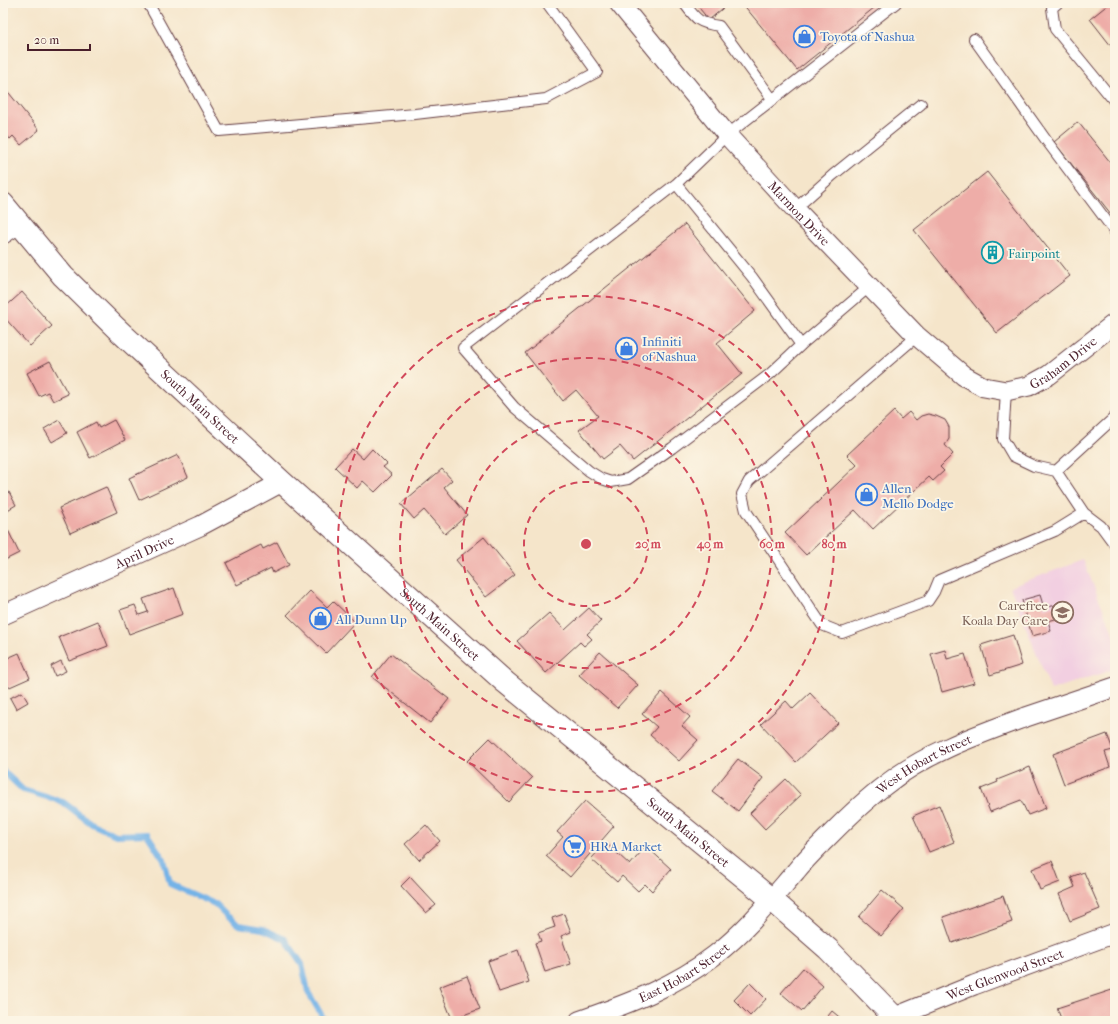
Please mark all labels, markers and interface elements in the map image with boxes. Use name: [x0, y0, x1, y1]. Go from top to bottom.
shop icon: Toyota of Nashua: [791, 23, 817, 49]
scale bar: [28, 26, 90, 52]
place label: Toyota of Nashua: [820, 29, 916, 44]
text: 20 m: [34, 33, 59, 47]
street label: Marmon Drive: [765, 178, 834, 249]
building icon: Fairpoint: [979, 240, 1005, 266]
place label: Fairpoint: [1008, 246, 1060, 261]
street label: Graham Drive: [1027, 333, 1100, 392]
place label: Infiniti of Nashua: [642, 334, 697, 364]
shop icon: Infiniti of Nashua: [613, 335, 639, 361]
street label: South Main Street: [158, 366, 243, 447]
place label: Allen Mello Dodge: [881, 481, 954, 511]
shop icon: Allen Mello Dodge: [854, 482, 880, 508]
street label: April Drive: [112, 531, 177, 571]
centre of rings: [579, 537, 593, 551]
text: 20 m: [635, 537, 662, 551]
text: 40 m: [696, 537, 724, 552]
text: 60 m: [759, 537, 786, 551]
text: 80 m: [821, 537, 848, 551]
street label: South Main Street: [397, 584, 483, 664]
place label: Carefree Koala Day Care: [962, 598, 1049, 628]
school or university icon: Carefree Koala Day Care: [1050, 599, 1076, 625]
shop icon: All Dunn Up: [308, 606, 334, 632]
place label: All Dunn Up: [335, 612, 407, 627]
street label: West Hobart Street: [872, 731, 974, 797]
street label: South Main Street: [644, 794, 733, 870]
supermarket icon: HRA Market: [562, 833, 588, 859]
place label: HRA Market: [590, 839, 662, 854]
street label: East Hobart Street: [636, 939, 732, 1005]
street label: West Glenwood Street: [943, 945, 1066, 1003]

